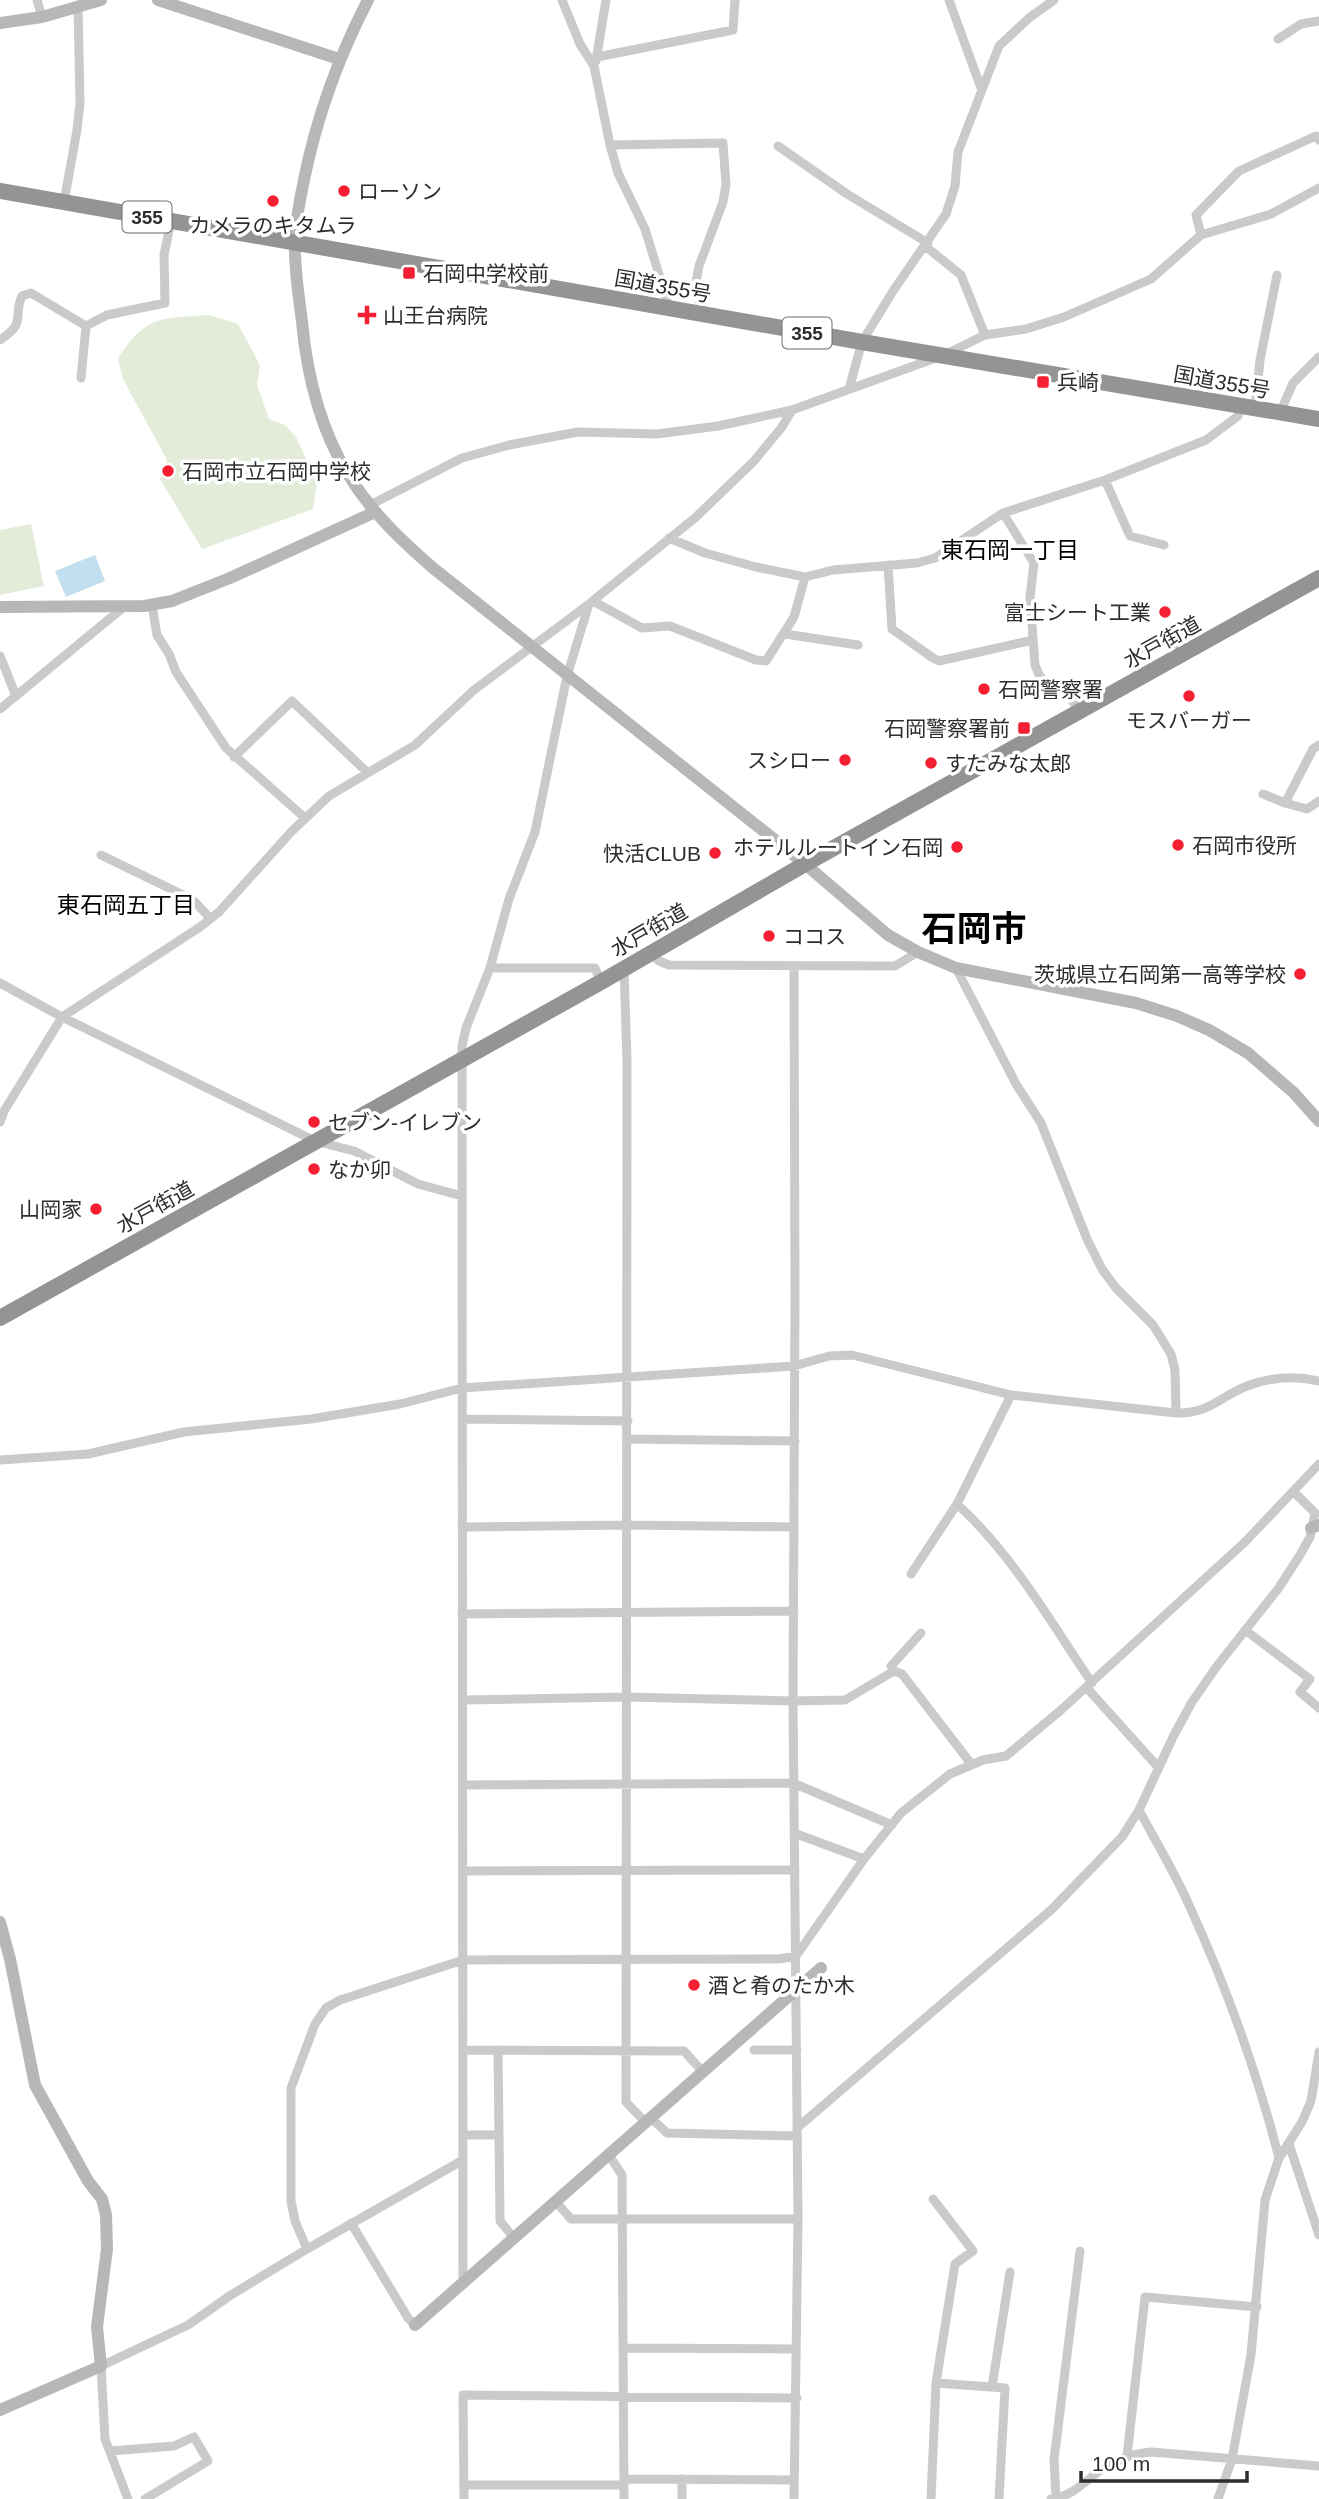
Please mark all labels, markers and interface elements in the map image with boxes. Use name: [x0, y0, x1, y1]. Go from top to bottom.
place label: ローソン: [358, 180, 442, 203]
marker: ローソン: [336, 183, 352, 199]
marker: カメラのキタムラ: [265, 193, 281, 209]
road number: 355: [122, 202, 172, 232]
place label: カメラのキタムラ: [190, 214, 356, 237]
place label: 石岡中学校前: [423, 262, 549, 285]
marker: 石岡中学校前: [401, 265, 417, 281]
street label: 国道355号: [613, 266, 713, 306]
place label: 山王台病院: [383, 304, 488, 327]
marker: 山王台病院: [357, 305, 377, 325]
road number: 355: [782, 318, 832, 348]
street label: 国道355号: [1172, 362, 1272, 402]
place label: 兵崎: [1057, 371, 1099, 394]
marker: 兵崎: [1035, 374, 1051, 390]
place label: 石岡市立石岡中学校: [182, 460, 371, 483]
marker: 石岡市立石岡中学校: [160, 463, 176, 479]
district label: 東石岡一丁目: [941, 537, 1079, 563]
place label: 富士シート工業: [1004, 601, 1151, 624]
marker: 富士シート工業: [1157, 604, 1173, 620]
street label: 水戸街道: [1120, 612, 1204, 672]
place label: 石岡警察署: [998, 678, 1103, 701]
marker: 石岡警察署: [976, 681, 992, 697]
marker: モスバーガー: [1181, 688, 1197, 704]
place label: モスバーガー: [1126, 709, 1252, 732]
place label: 石岡警察署前: [884, 717, 1010, 740]
marker: 石岡警察署前: [1016, 720, 1032, 736]
place label: スシロー: [747, 749, 831, 772]
marker: スシロー: [837, 752, 853, 768]
place label: すたみな太郎: [945, 752, 1071, 775]
marker: すたみな太郎: [923, 755, 939, 771]
place label: 石岡市役所: [1192, 834, 1297, 857]
place label: ホテルルートイン石岡: [733, 836, 943, 859]
marker: 石岡市役所: [1170, 837, 1186, 853]
marker: ホテルルートイン石岡: [949, 839, 965, 855]
place label: 快活CLUB: [603, 842, 701, 865]
marker: 快活CLUB: [707, 845, 723, 861]
district label: 東石岡五丁目: [57, 892, 195, 918]
street label: 水戸街道: [607, 899, 691, 961]
district label: 石岡市: [921, 909, 1027, 948]
place label: ココス: [783, 925, 846, 948]
marker: ココス: [761, 928, 777, 944]
place label: 茨城県立石岡第一高等学校: [1034, 963, 1286, 986]
marker: 茨城県立石岡第一高等学校: [1292, 966, 1308, 982]
place label: セブン-イレブン: [328, 1111, 482, 1134]
marker: セブン-イレブン: [306, 1114, 322, 1130]
place label: なか卯: [328, 1158, 391, 1181]
marker: なか卯: [306, 1161, 322, 1177]
street label: 水戸街道: [113, 1177, 197, 1237]
place label: 山岡家: [19, 1198, 82, 1221]
marker: 山岡家: [88, 1201, 104, 1217]
place label: 酒と肴のたか木: [708, 1974, 855, 1997]
marker: 酒と肴のたか木: [686, 1977, 702, 1993]
scale bar: [1081, 2440, 1247, 2484]
text: 100 m: [1092, 2452, 1150, 2475]

